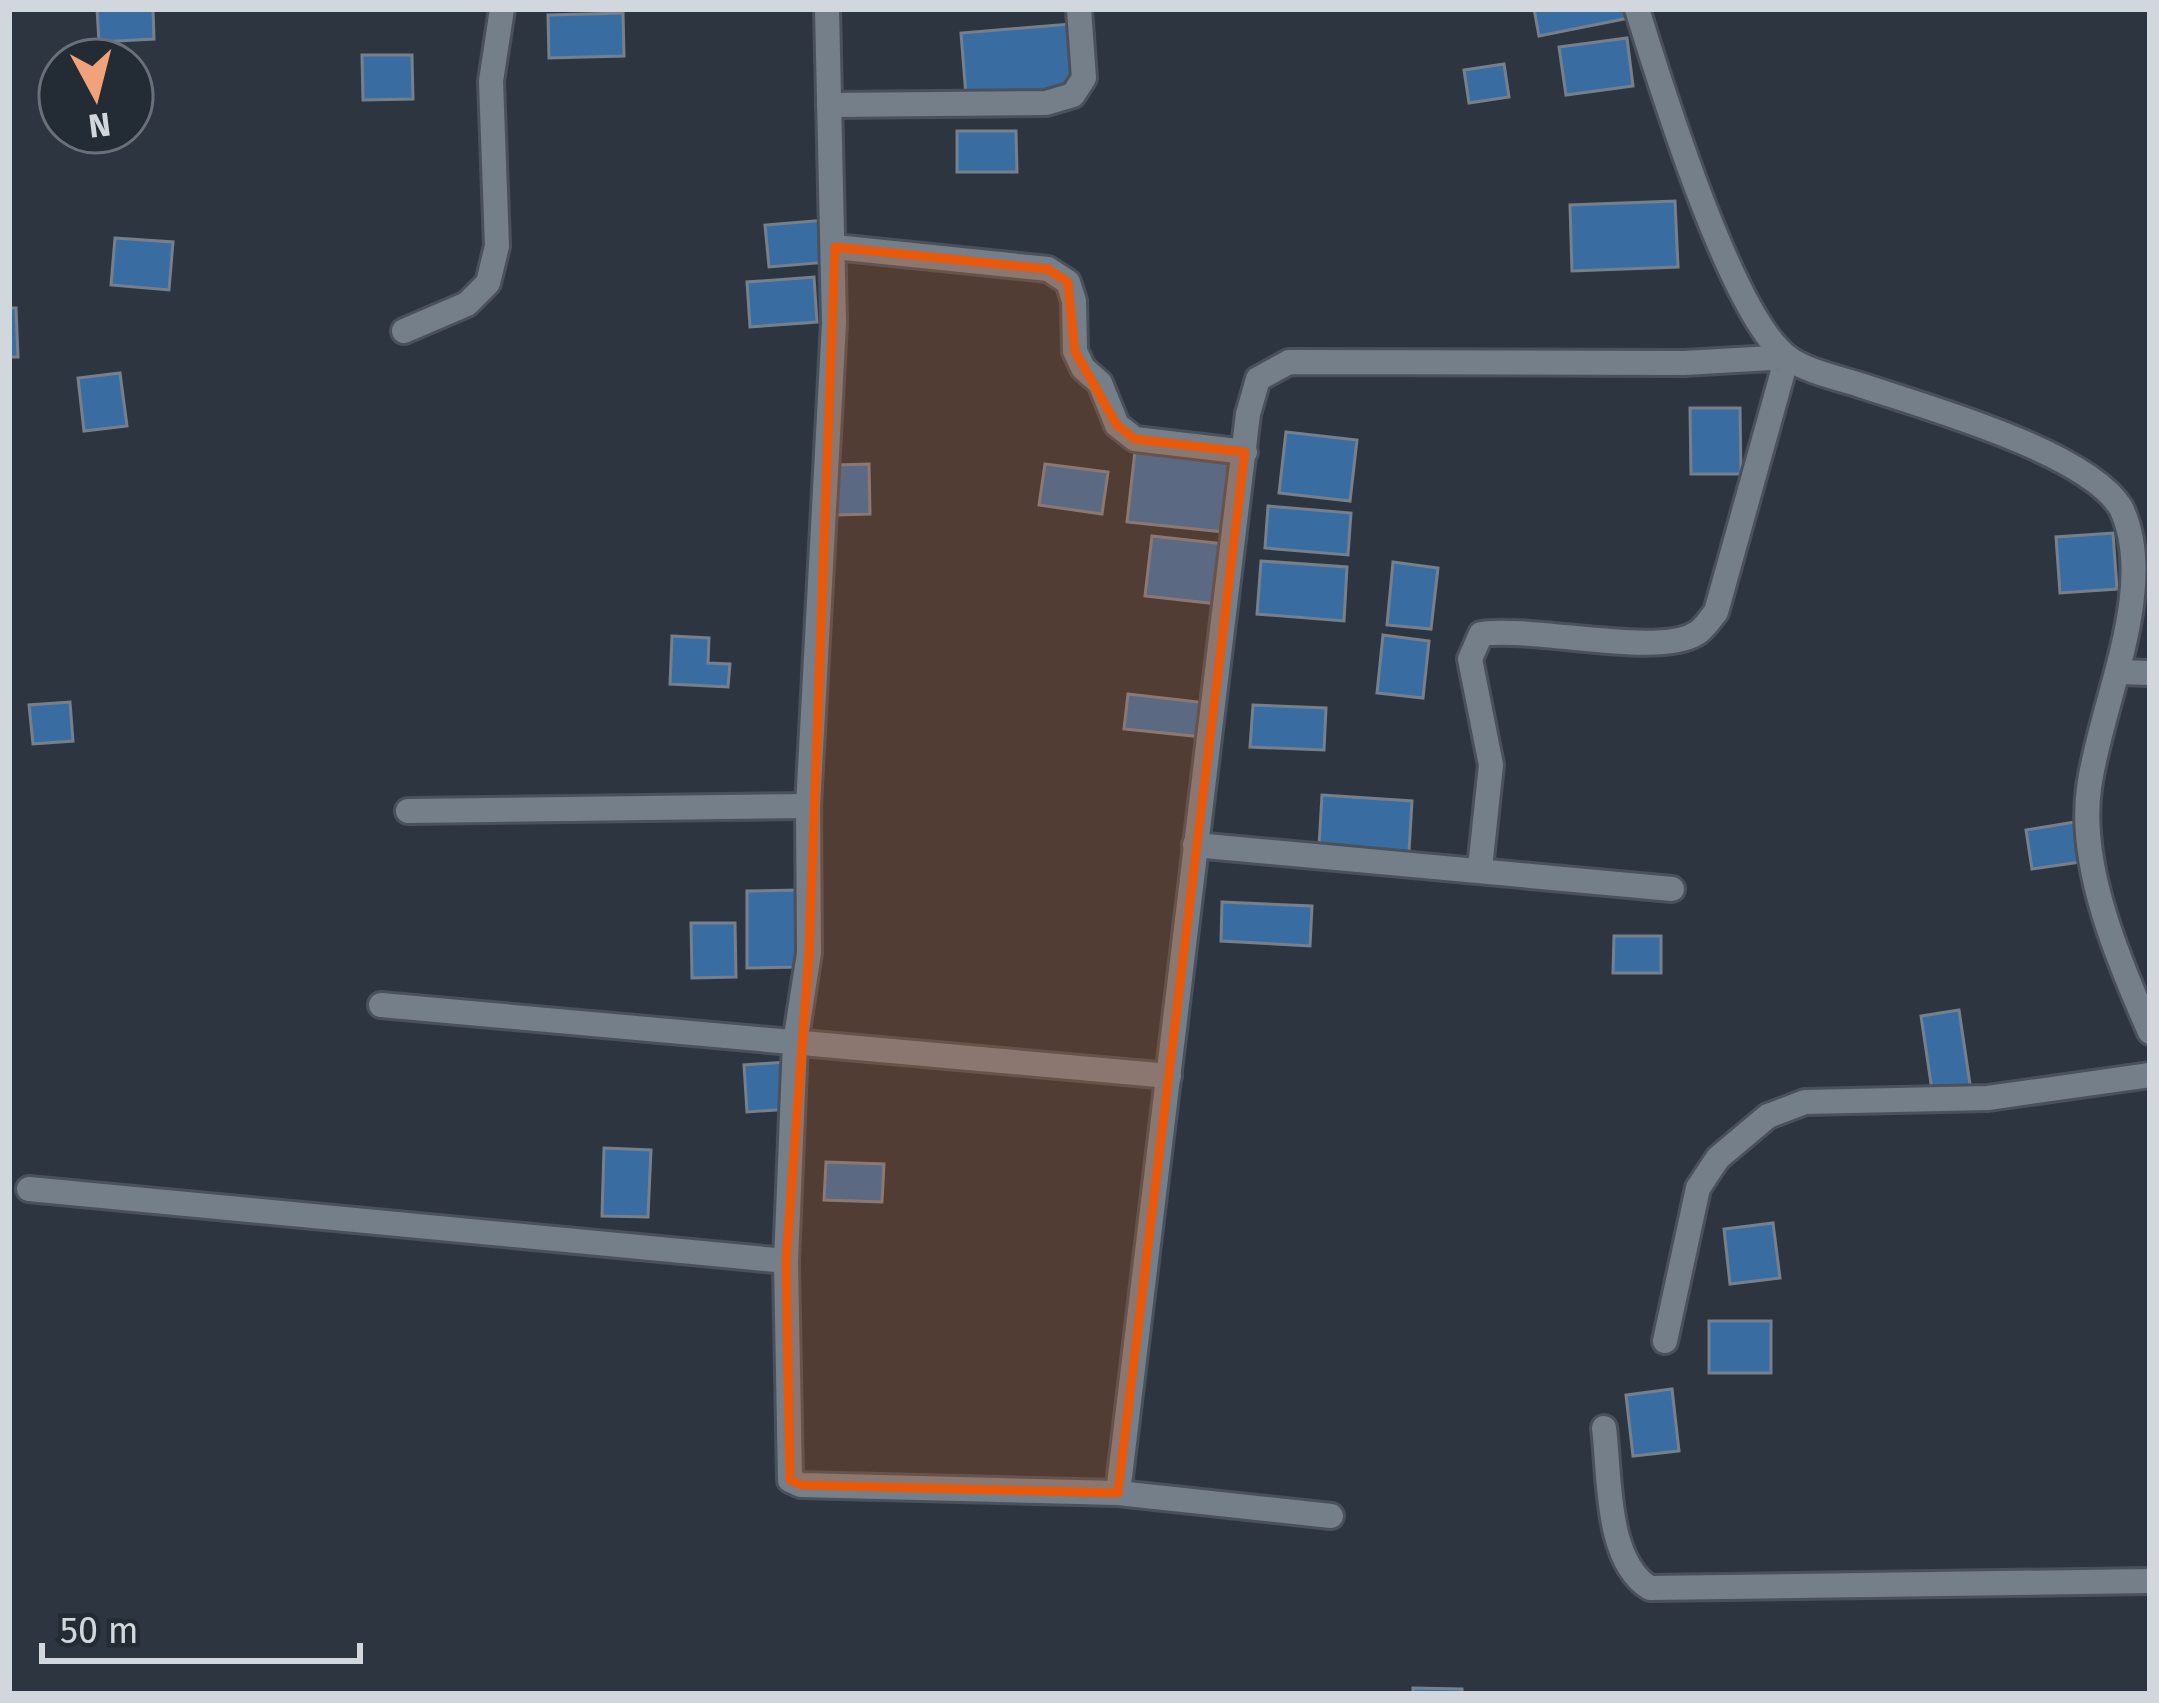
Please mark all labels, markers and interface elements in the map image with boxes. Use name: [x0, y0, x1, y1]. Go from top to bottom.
north arrow: [36, 36, 156, 156]
text: N: [86, 104, 113, 146]
scale bar: [42, 1589, 360, 1663]
text: 50 m: [60, 1609, 139, 1653]

